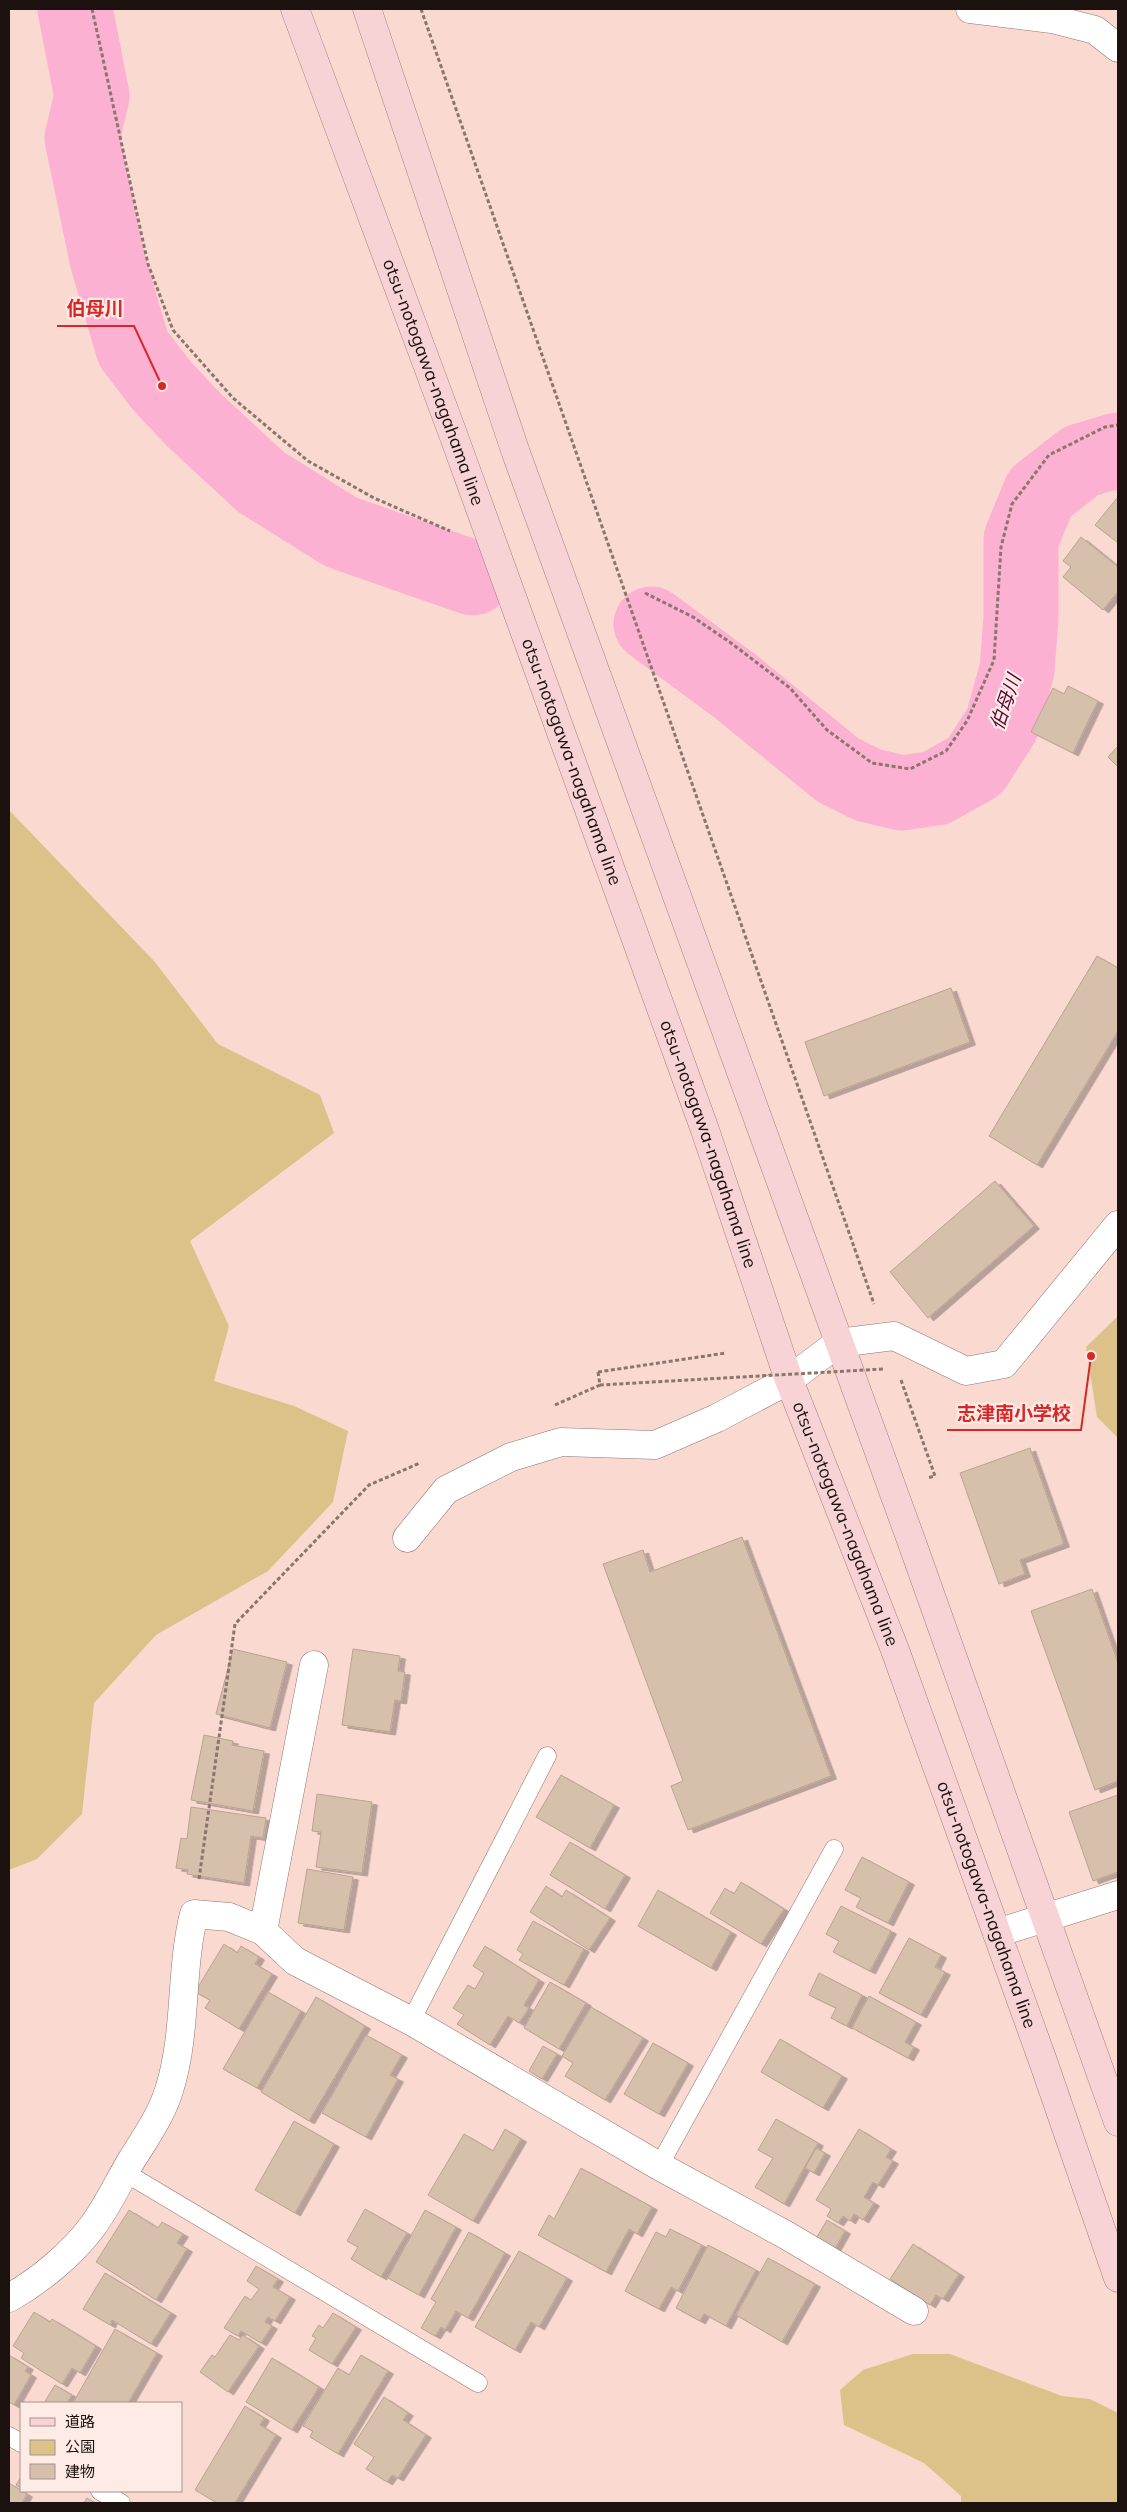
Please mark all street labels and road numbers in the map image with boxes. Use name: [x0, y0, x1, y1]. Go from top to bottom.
street label: otsu-notogawa-nagahama line: [378, 256, 490, 508]
street label: otsu-notogawa-nagahama line: [517, 635, 627, 888]
street label: otsu-notogawa-nagahama line: [655, 1017, 763, 1271]
street label: otsu-notogawa-nagahama line: [788, 1398, 904, 1649]
street label: otsu-notogawa-nagahama line: [932, 1778, 1042, 2031]

